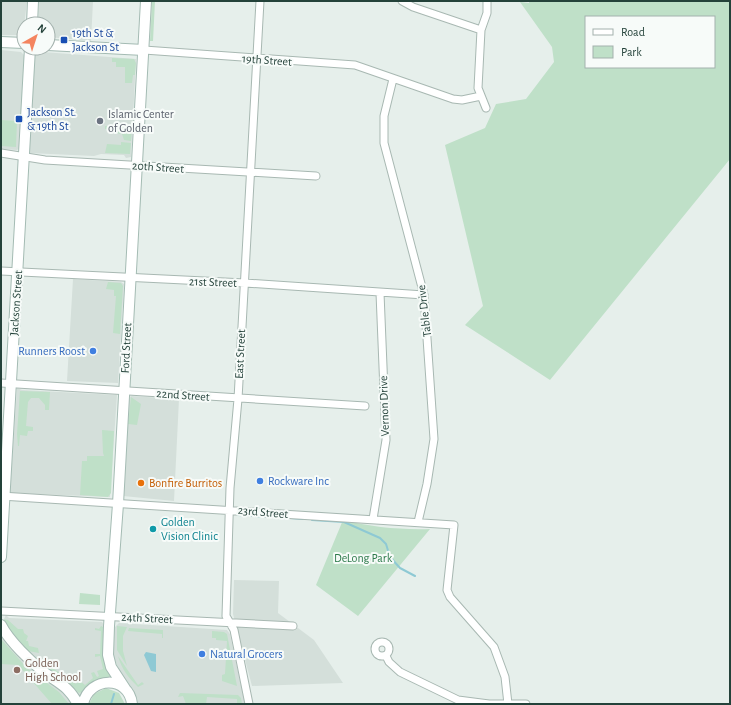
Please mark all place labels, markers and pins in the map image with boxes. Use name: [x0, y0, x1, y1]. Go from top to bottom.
place label: 19th St & Jackson St: [72, 27, 119, 53]
marker: 19th St & Jackson St: [59, 35, 69, 45]
place label: Jackson St. & 19th St: [27, 106, 76, 132]
place label: Islamic Center of Golden: [108, 108, 174, 134]
marker: Jackson St. & 19th St: [14, 114, 24, 124]
marker: Islamic Center of Golden: [95, 116, 105, 126]
place label: Runners Roost: [18, 345, 85, 357]
marker: Runners Roost: [88, 346, 98, 356]
place label: Rockware Inc: [268, 475, 329, 487]
marker: Rockware Inc: [255, 476, 265, 486]
place label: Bonfire Burritos: [149, 477, 222, 489]
marker: Bonfire Burritos: [136, 478, 146, 488]
place label: Golden Vision Clinic: [161, 516, 218, 542]
marker: Golden Vision Clinic: [148, 524, 158, 534]
place label: Natural Grocers: [210, 648, 283, 660]
marker: Natural Grocers: [197, 649, 207, 659]
place label: Golden High School: [25, 657, 81, 683]
marker: Golden High School: [12, 665, 22, 675]

